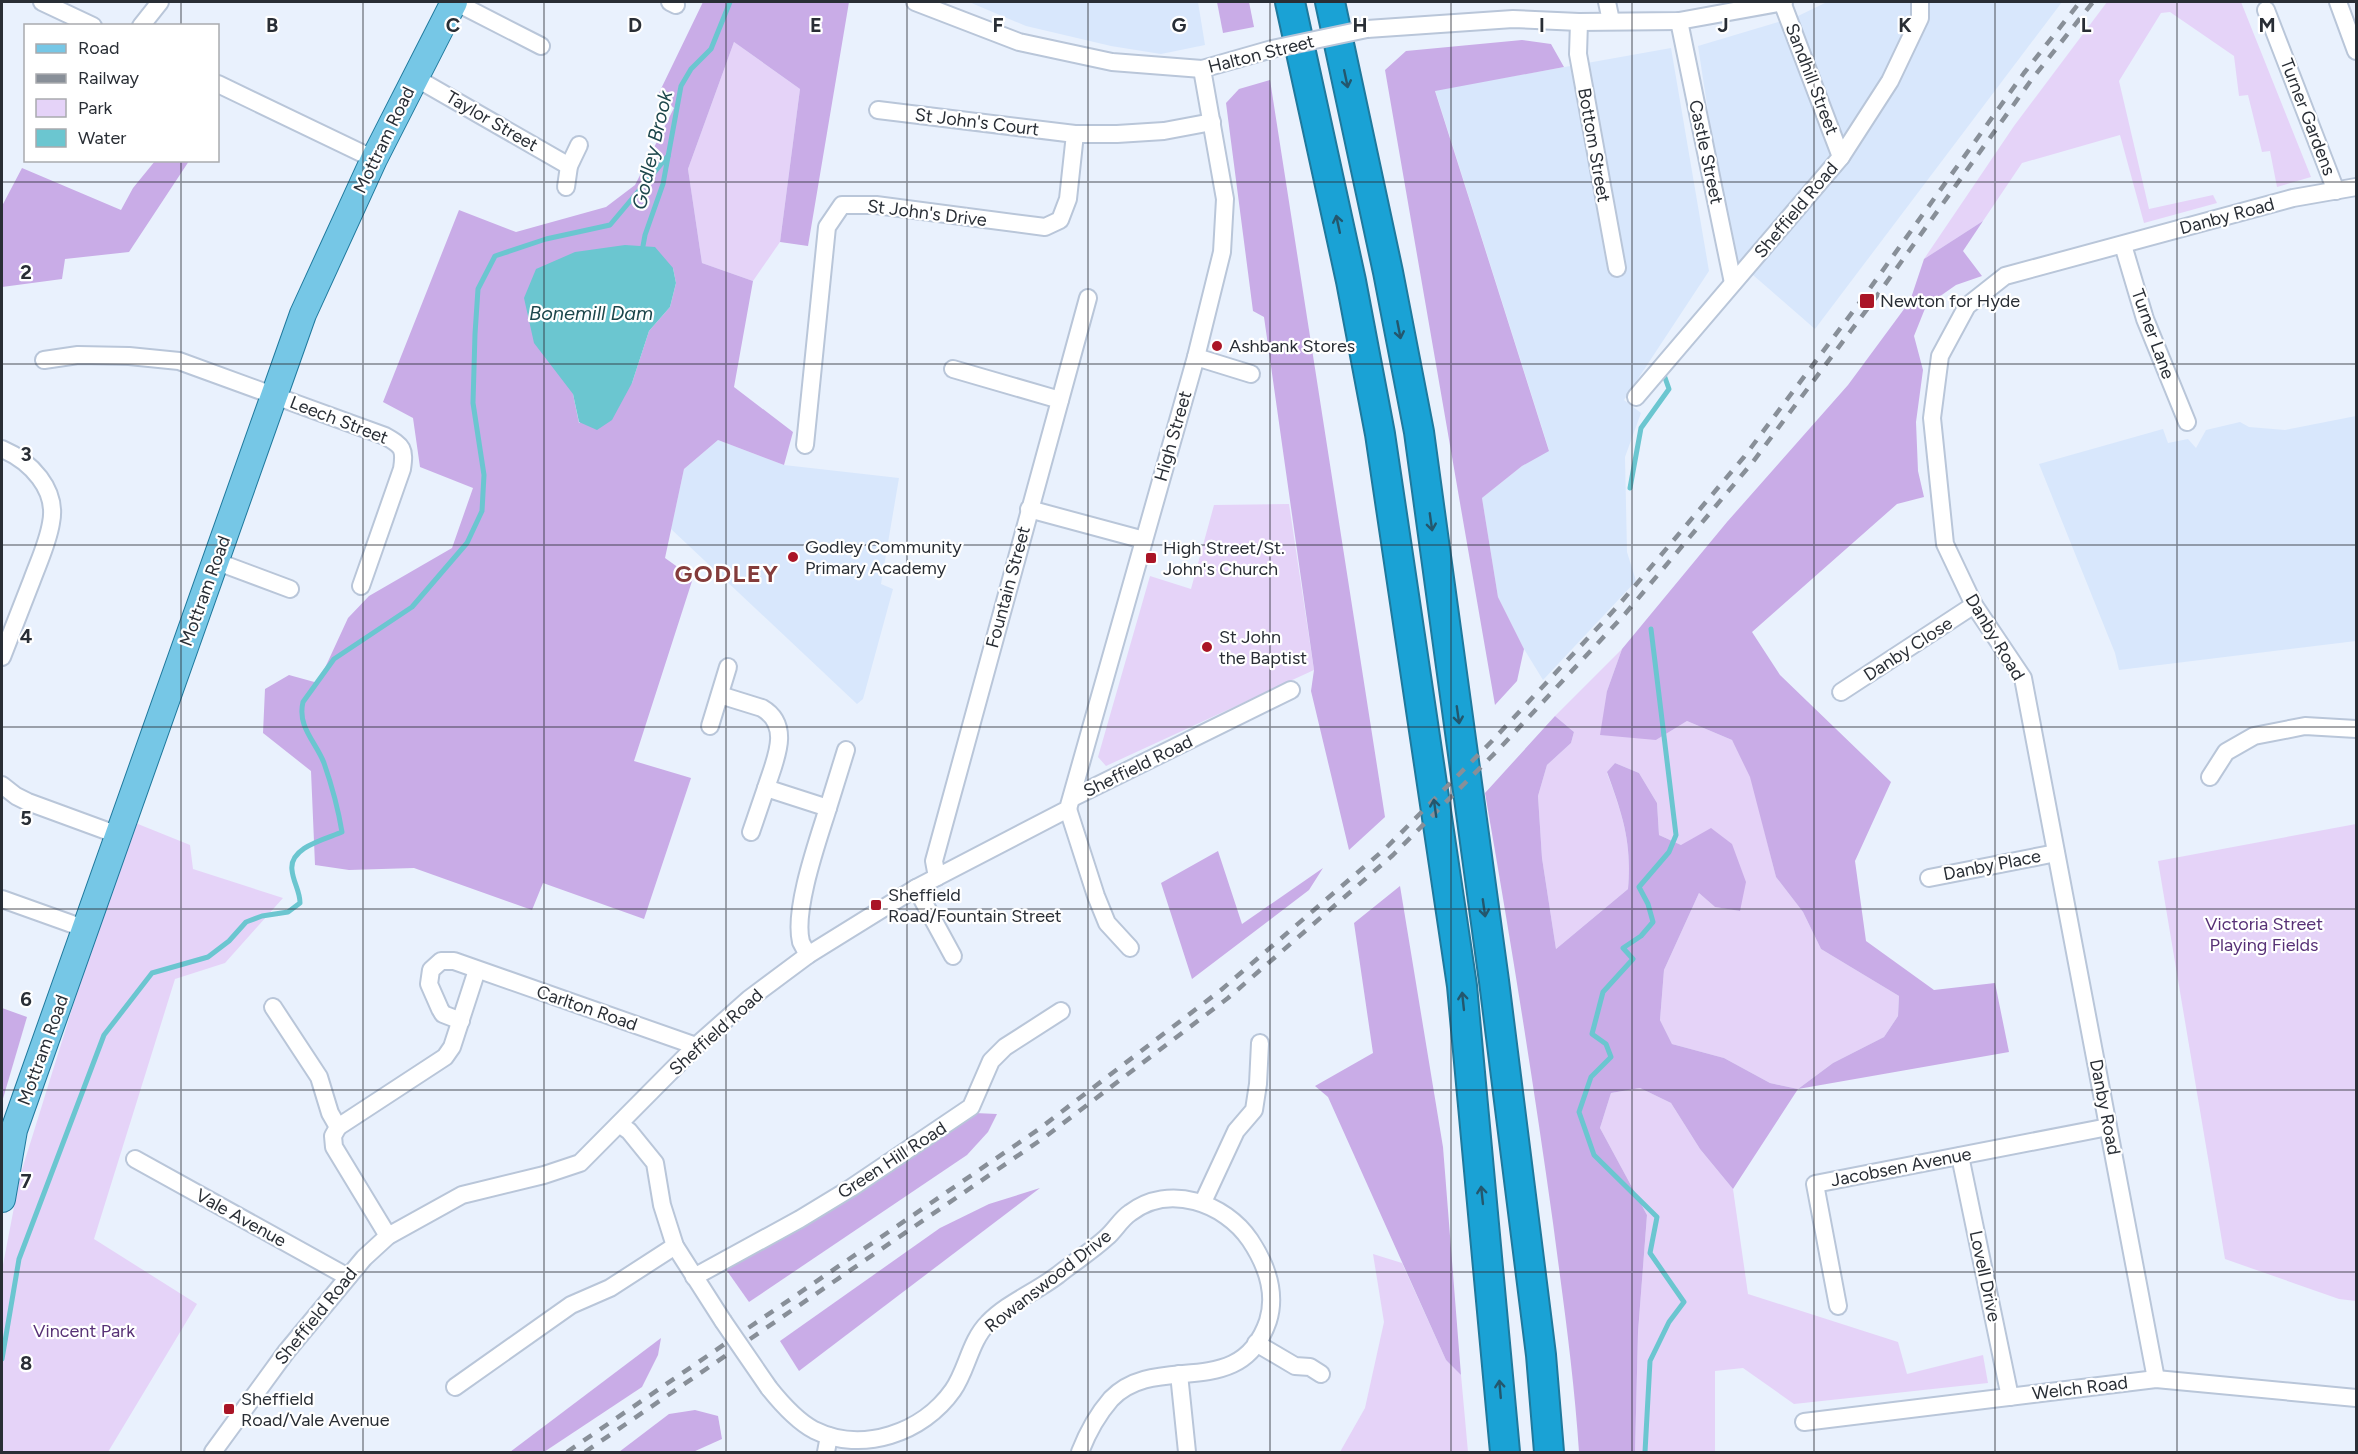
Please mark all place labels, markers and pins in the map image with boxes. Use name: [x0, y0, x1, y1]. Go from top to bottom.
place label: Newton for Hyde: [1880, 290, 2020, 312]
marker: Newton for Hyde: [1858, 292, 1876, 310]
place label: Ashbank Stores: [1229, 335, 1355, 357]
marker: Ashbank Stores: [1210, 339, 1224, 353]
place label: Godley Community Primary Academy: [805, 536, 962, 579]
place label: High Street/St. John's Church: [1163, 537, 1285, 580]
marker: Godley Community Primary Academy: [786, 550, 800, 564]
marker: High Street/St. John's Church: [1144, 551, 1158, 565]
place label: St John the Baptist: [1219, 626, 1307, 669]
marker: St John the Baptist: [1200, 640, 1214, 654]
place label: Sheffield Road/Fountain Street: [888, 884, 1062, 927]
marker: Sheffield Road/Fountain Street: [869, 898, 883, 912]
place label: Sheffield Road/Vale Avenue: [241, 1388, 390, 1431]
marker: Sheffield Road/Vale Avenue: [222, 1402, 236, 1416]

